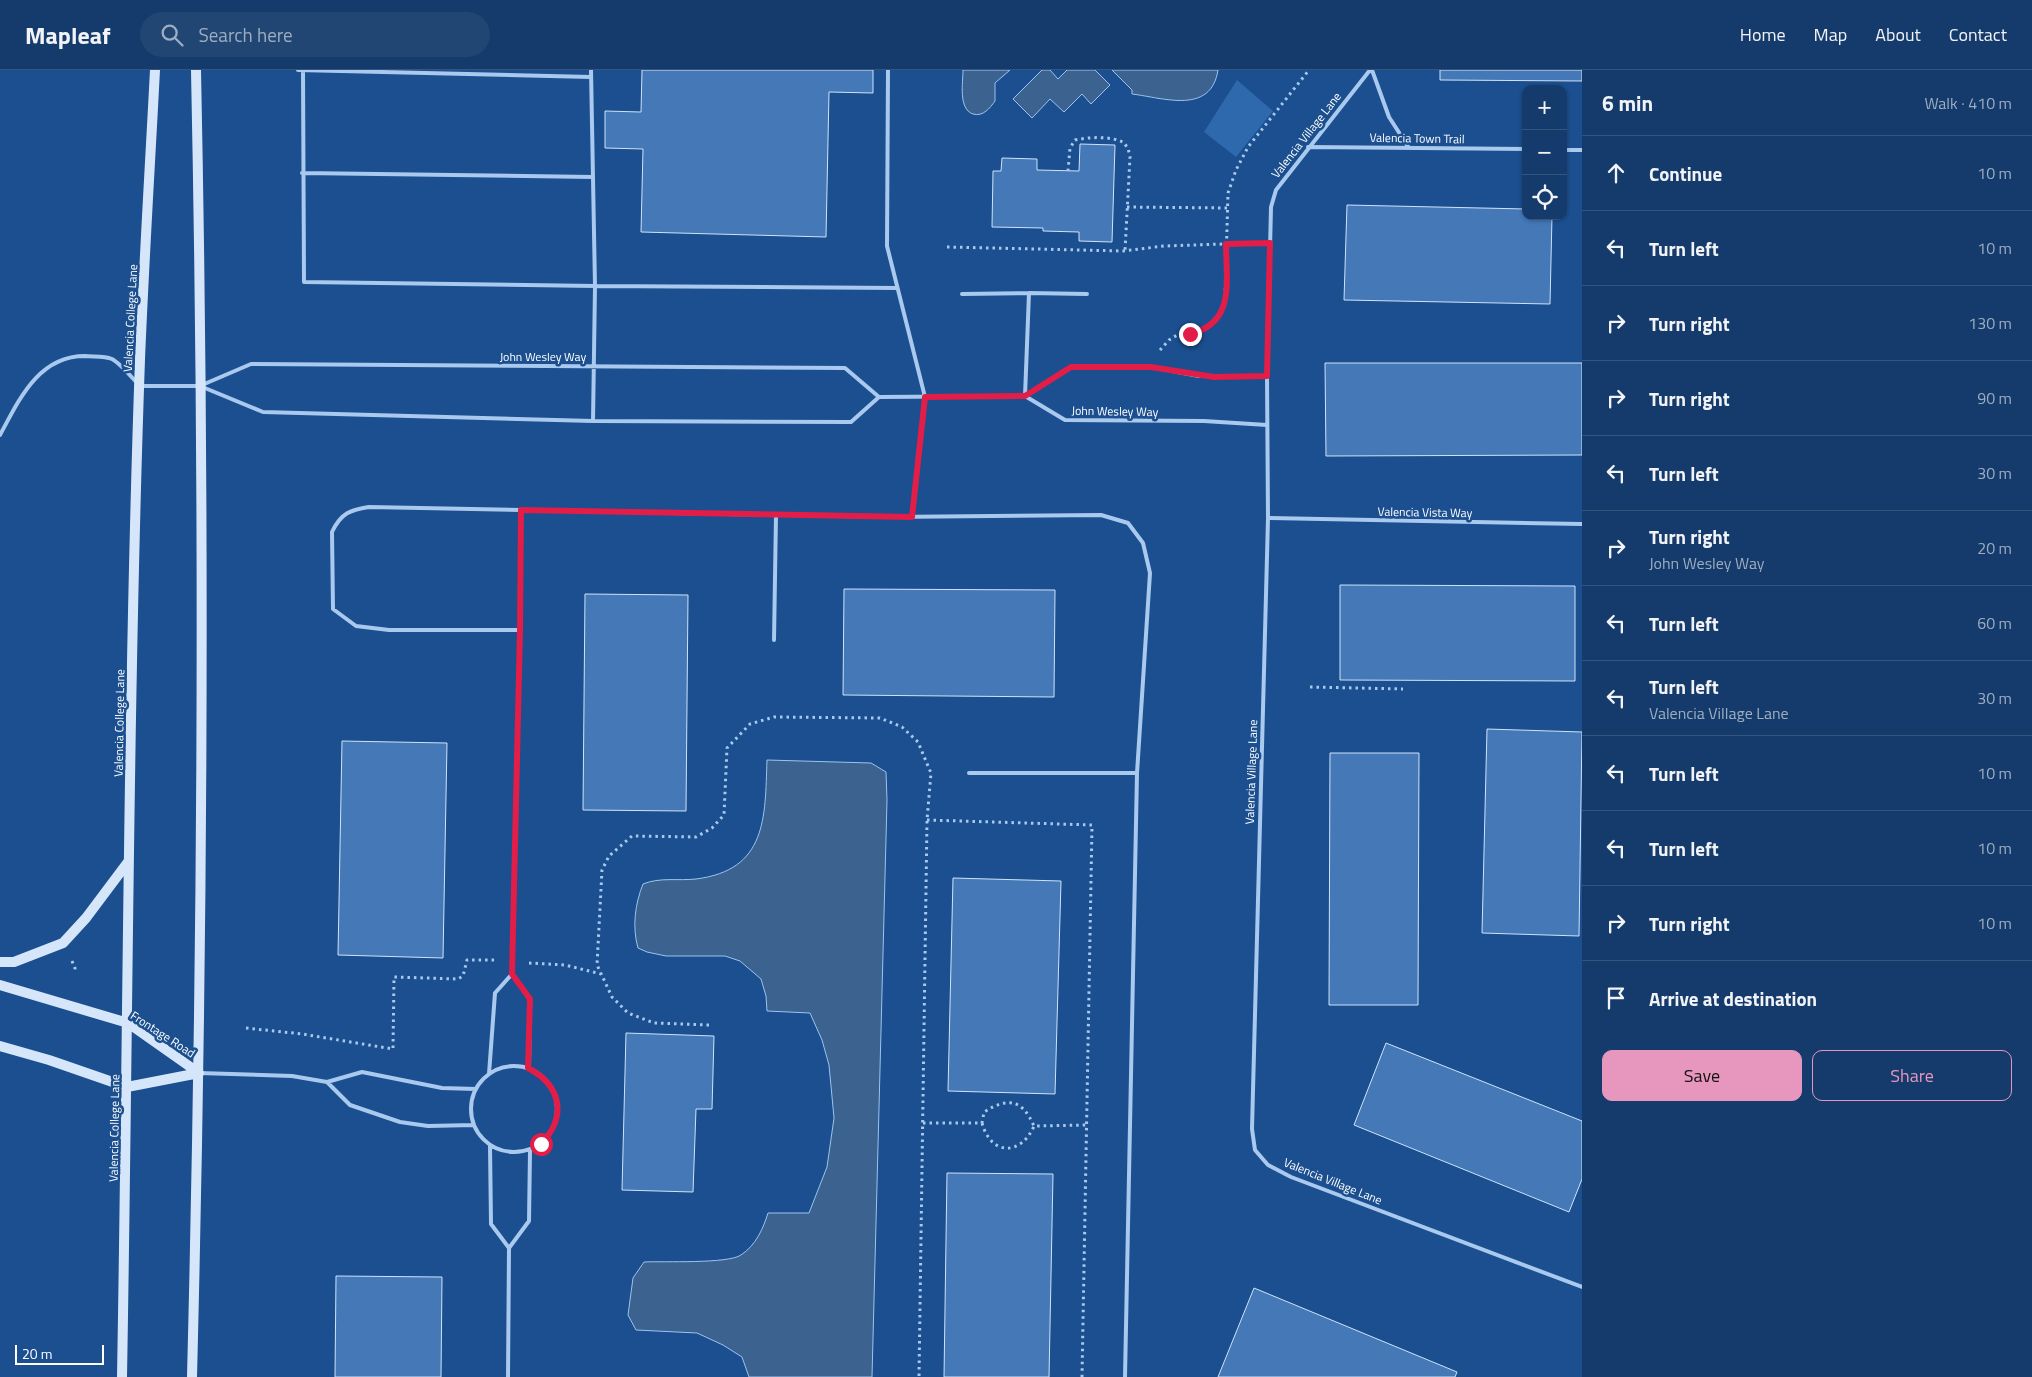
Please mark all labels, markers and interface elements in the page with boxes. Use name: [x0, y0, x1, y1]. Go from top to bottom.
search box: [140, 12, 490, 57]
text: Mapleaf: [25, 17, 110, 53]
text: Search here: [198, 20, 293, 49]
icon: search: [158, 21, 186, 49]
text: Home: [1740, 21, 1786, 48]
text: Map: [1814, 21, 1847, 48]
text: About: [1875, 21, 1921, 48]
text: Contact: [1949, 21, 2007, 48]
map controls: [1522, 85, 1567, 220]
button: +: [1522, 85, 1567, 130]
text: 6 min: [1602, 87, 1653, 119]
street label: Valencia Village Lane: [1266, 88, 1346, 182]
text: Walk · 410 m: [1924, 91, 2012, 115]
street label: Valencia Town Trail: [1369, 128, 1465, 148]
button: −: [1522, 130, 1567, 175]
icon: ahead: [1602, 159, 1630, 187]
text: Continue: [1649, 159, 1722, 188]
text: 10 m: [1977, 161, 2012, 185]
button: locate: [1522, 175, 1567, 220]
icon: left: [1602, 234, 1630, 262]
text: Turn left: [1649, 234, 1719, 263]
text: 10 m: [1977, 236, 2012, 260]
street label: Valencia College Lane: [118, 264, 142, 372]
icon: right: [1602, 309, 1630, 337]
text: Turn right: [1649, 309, 1730, 338]
text: 130 m: [1968, 311, 2012, 335]
route end: [1179, 323, 1202, 346]
street label: John Wesley Way: [500, 347, 587, 366]
icon: right: [1602, 384, 1630, 412]
text: Turn right: [1649, 384, 1730, 413]
text: 90 m: [1977, 386, 2012, 410]
street label: John Wesley Way: [1072, 401, 1159, 421]
icon: left: [1602, 459, 1630, 487]
text: Turn left: [1649, 459, 1719, 488]
text: 30 m: [1977, 461, 2012, 485]
street label: Valencia Vista Way: [1377, 502, 1473, 522]
text: Turn right: [1649, 522, 1730, 551]
icon: right: [1602, 534, 1630, 562]
text: 20 m: [1977, 536, 2012, 560]
text: John Wesley Way: [1649, 551, 1765, 575]
icon: left: [1602, 609, 1630, 637]
text: Turn left: [1649, 609, 1719, 638]
text: 60 m: [1977, 611, 2012, 635]
street label: Valencia College Lane: [109, 669, 129, 777]
text: Turn left: [1649, 672, 1719, 701]
icon: left: [1602, 684, 1630, 712]
text: 30 m: [1977, 686, 2012, 710]
text: Valencia Village Lane: [1649, 701, 1789, 725]
street label: Valencia Village Lane: [1240, 719, 1262, 825]
icon: left: [1602, 759, 1630, 787]
text: Turn left: [1649, 759, 1719, 788]
text: 10 m: [1977, 761, 2012, 785]
icon: left: [1602, 834, 1630, 862]
text: Turn left: [1649, 834, 1719, 863]
text: 10 m: [1977, 836, 2012, 860]
icon: right: [1602, 909, 1630, 937]
text: Turn right: [1649, 909, 1730, 938]
text: 10 m: [1977, 911, 2012, 935]
icon: arrive: [1602, 984, 1630, 1012]
text: Arrive at destination: [1649, 984, 1817, 1013]
street label: Frontage Road: [127, 1006, 199, 1062]
button: Save: [1602, 1050, 1802, 1101]
button: Share: [1812, 1050, 2012, 1101]
street label: Valencia College Lane: [104, 1074, 124, 1182]
route start: [530, 1133, 553, 1156]
street label: Valencia Village Lane: [1281, 1153, 1385, 1209]
scale bar: [15, 1342, 104, 1365]
text: 20 m: [22, 1343, 52, 1364]

